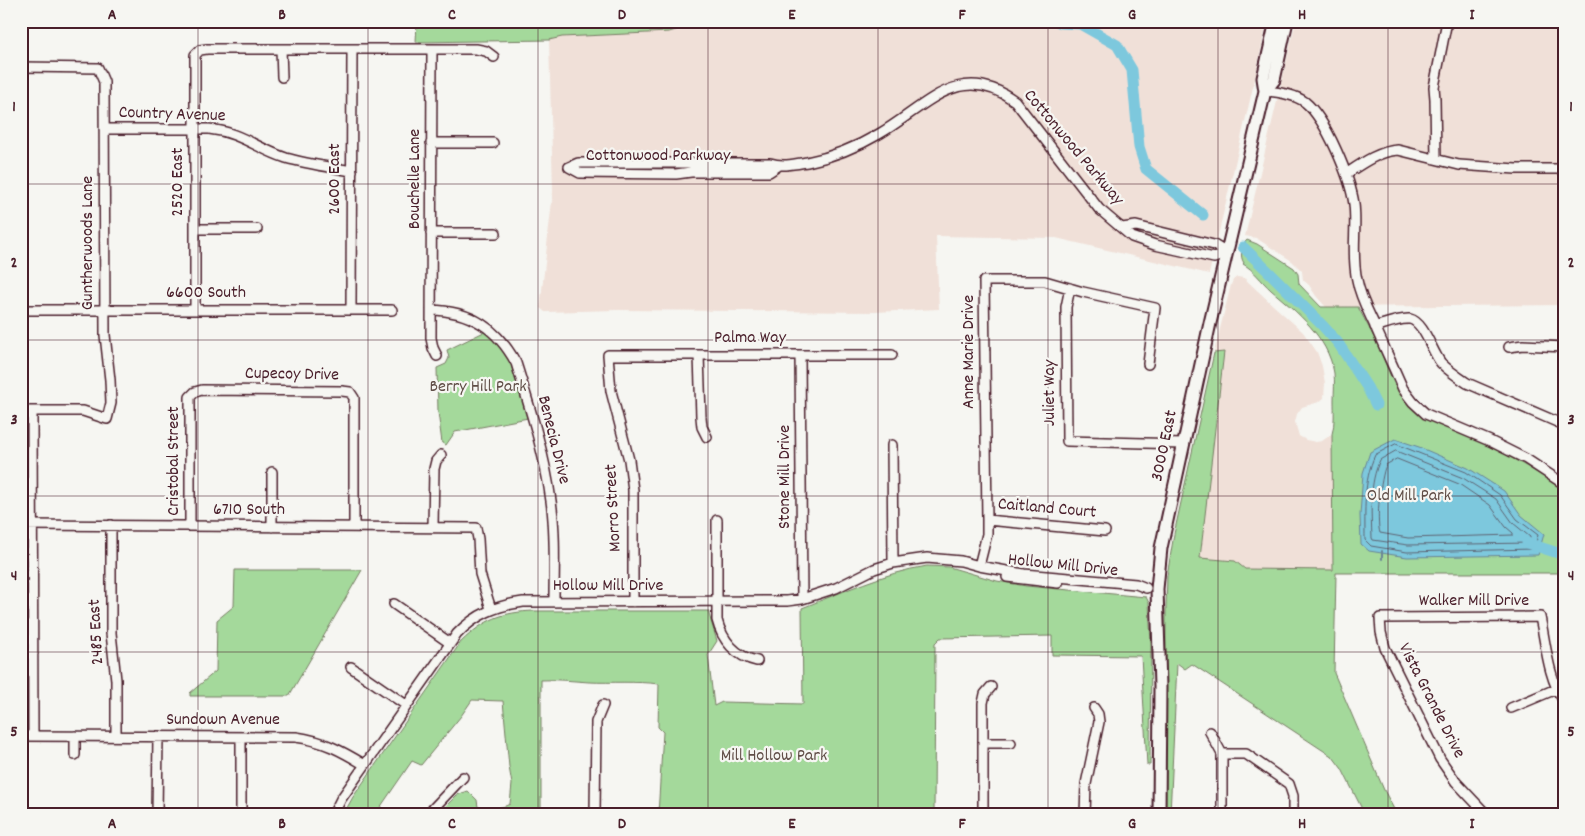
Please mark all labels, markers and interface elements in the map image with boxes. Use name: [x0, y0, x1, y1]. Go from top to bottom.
text: A: [108, 4, 117, 27]
text: B: [278, 4, 286, 27]
text: C: [448, 4, 456, 27]
text: D: [618, 4, 627, 27]
text: E: [788, 4, 796, 27]
text: F: [958, 4, 966, 27]
text: G: [1128, 4, 1136, 27]
text: H: [1298, 4, 1306, 27]
text: I: [1470, 4, 1476, 27]
street label: Cottonwood Parkway: [1017, 85, 1130, 212]
text: 1: [12, 96, 16, 119]
text: 1: [1569, 96, 1573, 119]
street label: Country Avenue: [118, 101, 226, 129]
street label: Bouchelle Lane: [403, 129, 428, 229]
street label: 2600 East: [323, 143, 348, 215]
street label: Cottonwood Parkway: [586, 144, 731, 169]
street label: 2520 East: [166, 147, 191, 216]
street label: Guntherwoods Lane: [76, 176, 101, 310]
text: 2: [11, 252, 18, 275]
text: 2: [1568, 252, 1575, 275]
street label: 6600 South: [166, 281, 246, 306]
street label: Anne Marie Drive: [957, 295, 982, 409]
street label: Palma Way: [714, 326, 787, 351]
street label: Juliet Way: [1038, 359, 1063, 426]
street label: Cupecoy Drive: [245, 362, 339, 388]
park label: Berry Hill Park: [429, 375, 527, 400]
street label: Benecia Drive: [530, 393, 576, 487]
street label: Cristobal Street: [162, 406, 187, 516]
street label: 3000 East: [1145, 408, 1185, 484]
text: 3: [10, 409, 18, 432]
text: 3: [1567, 409, 1575, 432]
street label: Stone Mill Drive: [773, 425, 798, 529]
street label: Morro Street: [599, 463, 629, 552]
park label: Old Mill Park: [1367, 484, 1451, 509]
street label: Caitland Court: [997, 492, 1098, 526]
street label: 6710 South: [213, 498, 285, 523]
street label: Hollow Mill Drive: [1007, 548, 1119, 584]
text: 4: [11, 565, 17, 588]
text: 4: [1568, 565, 1574, 588]
street label: Hollow Mill Drive: [553, 574, 663, 599]
street label: Walker Mill Drive: [1419, 589, 1529, 614]
street label: 2485 East: [83, 598, 111, 666]
street label: Vista Grande Drive: [1391, 639, 1471, 763]
street label: Sundown Avenue: [166, 708, 280, 733]
text: 5: [10, 721, 18, 744]
text: 5: [1567, 721, 1575, 744]
park label: Mill Hollow Park: [721, 744, 827, 769]
text: A: [108, 813, 117, 836]
text: B: [278, 813, 286, 836]
text: C: [448, 813, 456, 836]
text: D: [618, 813, 627, 836]
text: E: [788, 813, 796, 836]
text: F: [958, 813, 966, 836]
text: G: [1128, 813, 1136, 836]
text: H: [1298, 813, 1306, 836]
text: I: [1470, 813, 1476, 836]

